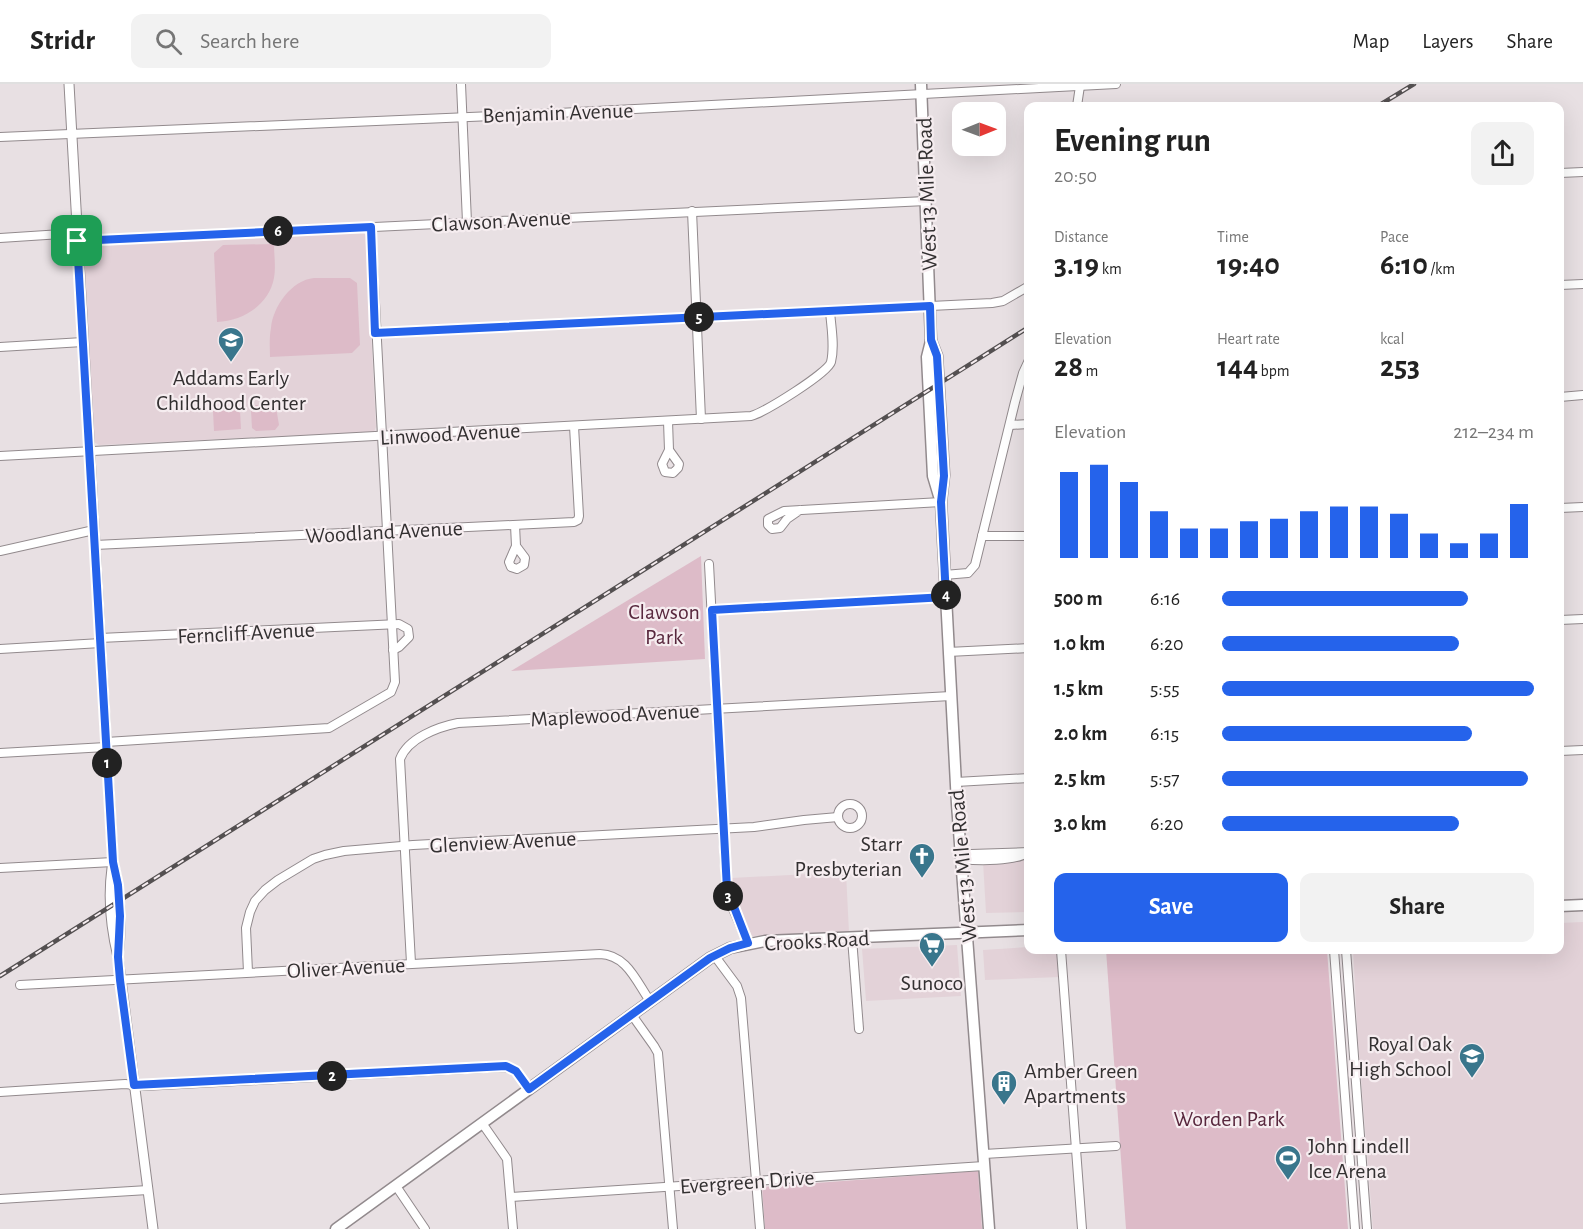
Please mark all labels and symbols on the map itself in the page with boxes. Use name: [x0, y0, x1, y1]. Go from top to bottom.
street label: Benjamin Avenue: [482, 99, 634, 127]
north arrow: [952, 102, 1006, 156]
street label: West 13 Mile Road: [913, 117, 941, 271]
street label: Clawson Avenue: [431, 206, 571, 236]
pin: [51, 215, 102, 266]
pin: 6: [263, 216, 293, 246]
pin: 5: [684, 302, 714, 332]
school or university icon: Addams Early Childhood Center: [216, 325, 246, 363]
place label: Addams Early Childhood Center: [156, 367, 306, 414]
street label: Linwood Avenue: [379, 419, 521, 449]
street label: Woodland Avenue: [305, 517, 463, 547]
pin: 4: [931, 580, 961, 610]
park label: Clawson Park: [628, 601, 700, 648]
street label: Ferncliff Avenue: [177, 618, 315, 648]
street label: Maplewood Avenue: [530, 700, 700, 730]
pin: 1: [92, 748, 122, 778]
street label: West 13 Mile Road: [945, 788, 981, 943]
street label: Glenview Avenue: [429, 827, 577, 857]
place label: Starr Presbyterian: [795, 833, 902, 880]
church icon: Starr Presbyterian: [907, 841, 937, 879]
pin: 3: [713, 881, 743, 911]
street label: Crooks Road: [764, 927, 870, 955]
supermarket icon: Sunoco: [917, 930, 947, 968]
street label: Oliver Avenue: [286, 954, 406, 982]
place label: Sunoco: [901, 972, 963, 994]
place label: Royal Oak High School: [1349, 1033, 1452, 1080]
school or university icon: Royal Oak High School: [1457, 1041, 1487, 1079]
place label: Amber Green Apartments: [1024, 1060, 1138, 1107]
pin: 2: [317, 1061, 347, 1091]
building icon: Amber Green Apartments: [989, 1068, 1019, 1106]
park label: Worden Park: [1174, 1108, 1284, 1130]
place label: John Lindell Ice Arena: [1308, 1135, 1410, 1182]
sports icon: John Lindell Ice Arena: [1273, 1143, 1303, 1181]
street label: Evergreen Drive: [679, 1166, 815, 1198]

